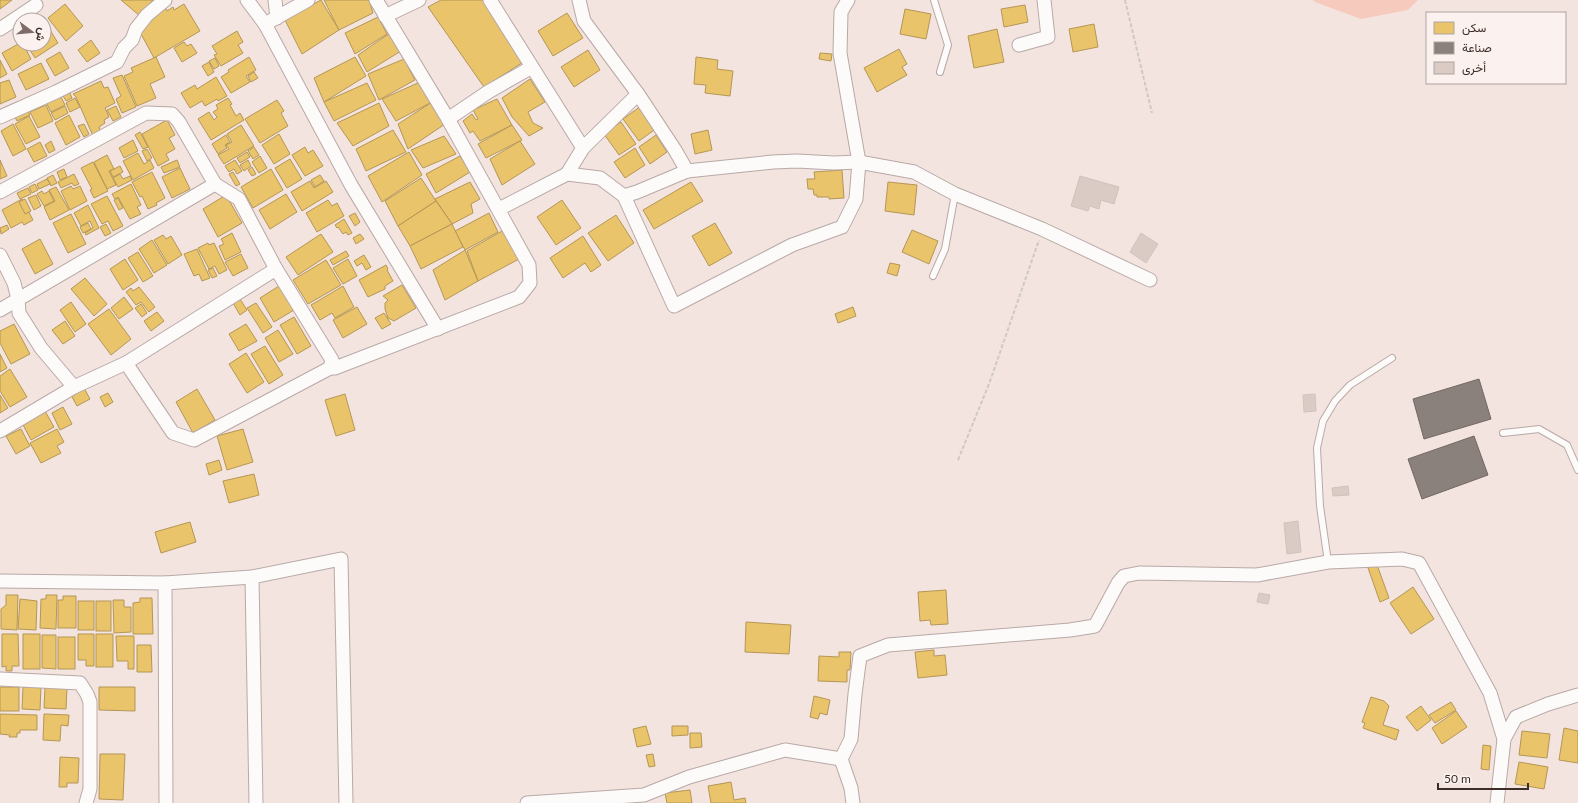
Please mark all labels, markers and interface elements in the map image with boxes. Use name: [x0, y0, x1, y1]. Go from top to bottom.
north arrow: [12, 12, 52, 52]
legend: [1426, 12, 1566, 84]
text: سكن: [1462, 20, 1486, 36]
text: ش: [33, 26, 50, 43]
text: صناعة: [1462, 40, 1492, 55]
text: أخرى: [1462, 60, 1486, 76]
scale bar: [1438, 765, 1528, 791]
text: 50 m: [1444, 771, 1471, 786]

